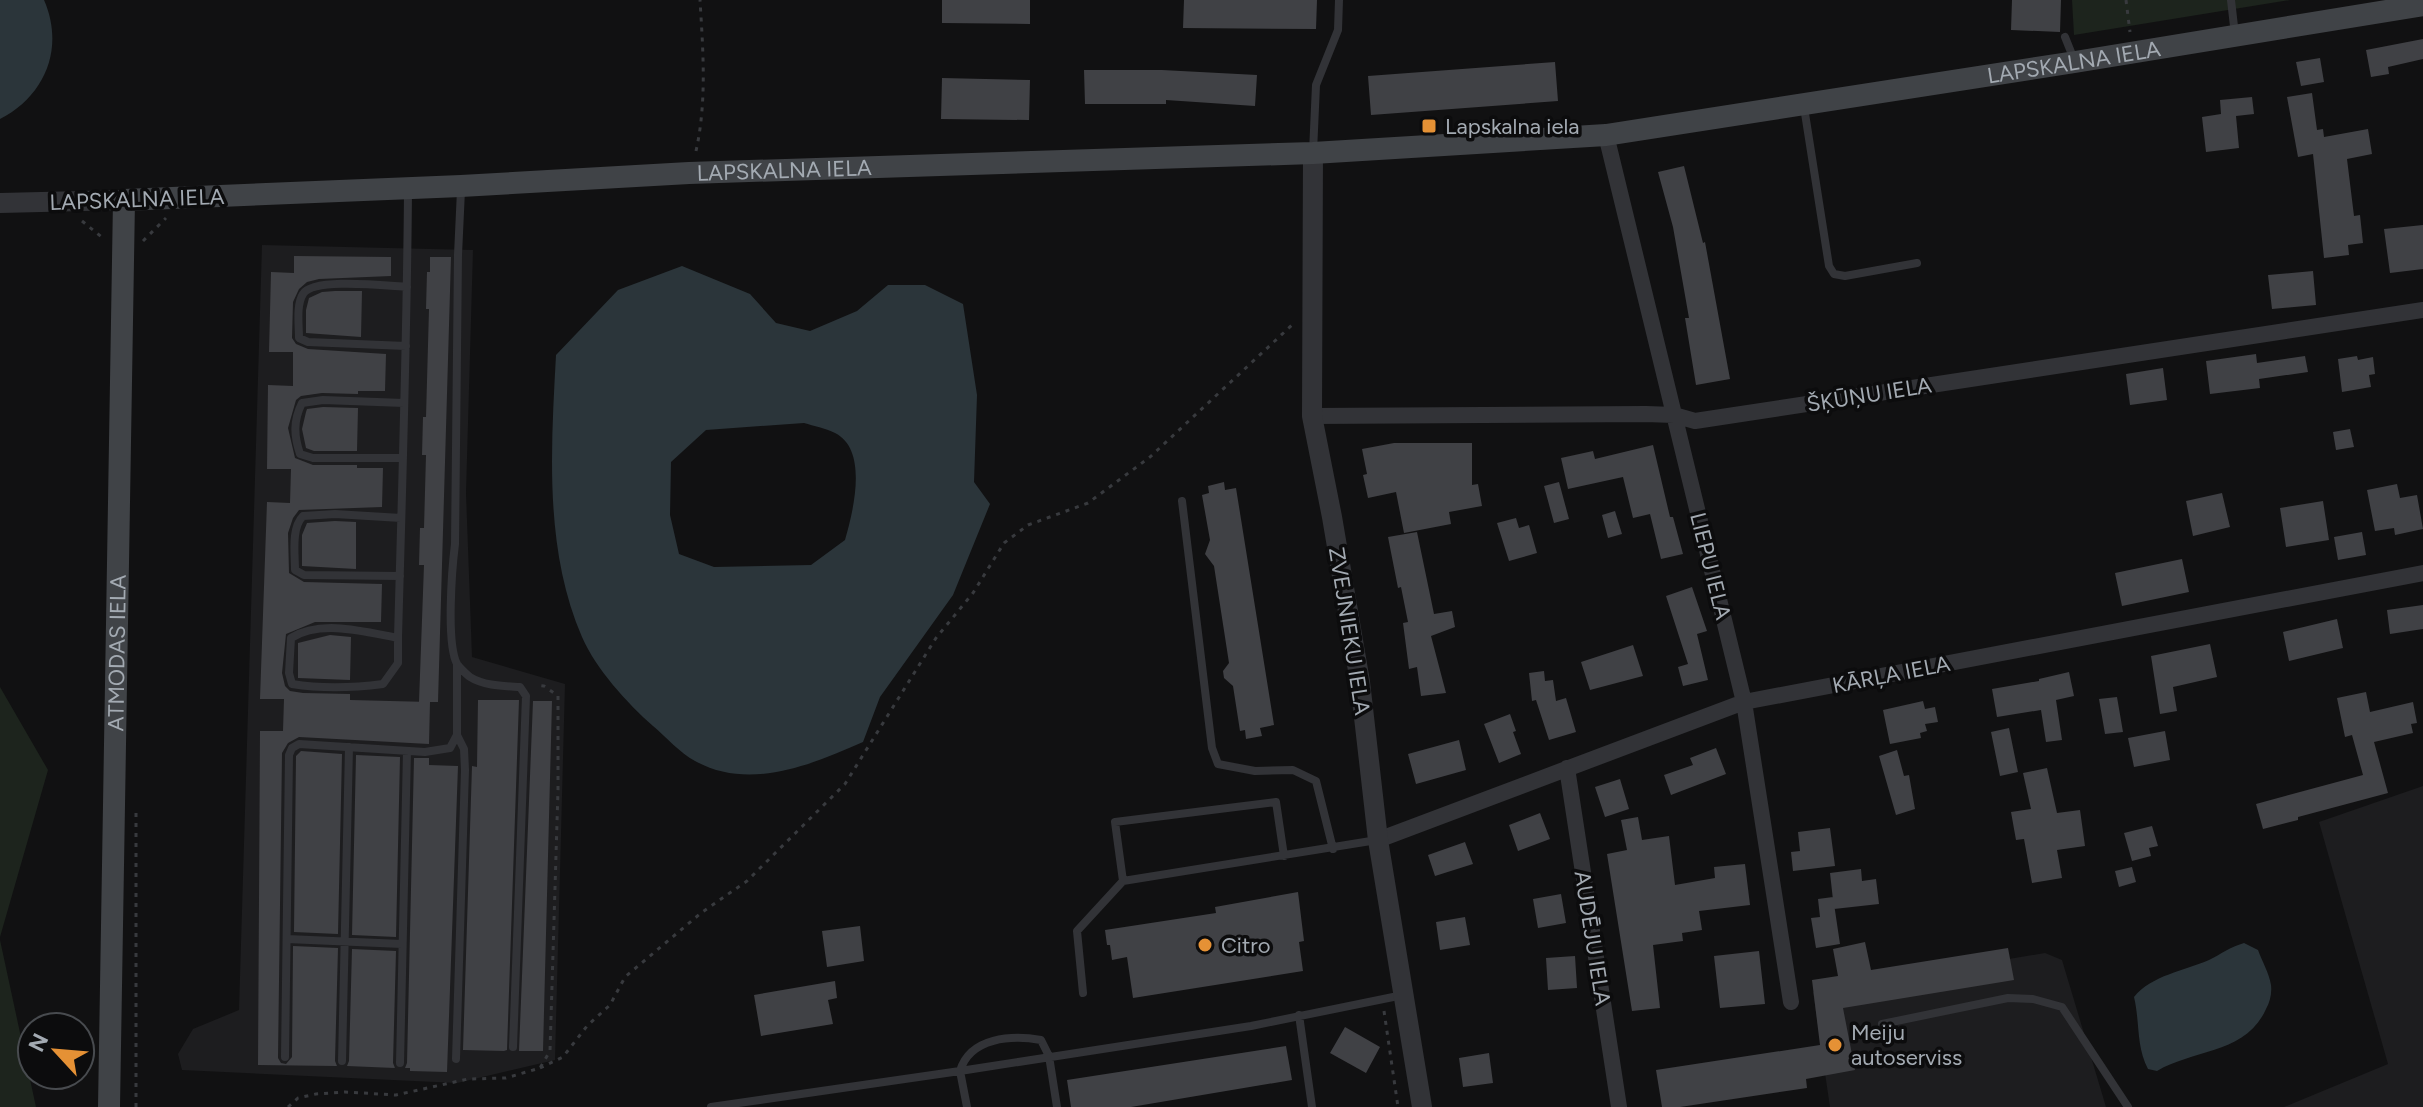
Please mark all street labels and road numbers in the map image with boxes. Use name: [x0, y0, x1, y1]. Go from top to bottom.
street label: LAPSKALNA IELA: [1985, 35, 2162, 90]
street label: LAPSKALNA IELA: [696, 154, 872, 187]
street label: LAPSKALNA IELA: [49, 183, 225, 216]
street label: ŠĶŪŅU IELA: [1805, 371, 1933, 418]
street label: LIEPU IELA: [1684, 510, 1737, 623]
street label: ZVEJNIEKU IELA: [1323, 545, 1376, 717]
street label: ATMODAS IELA: [102, 574, 132, 732]
street label: KĀRĻA IELA: [1830, 650, 1952, 699]
street label: AUDĒJU IELA: [1569, 869, 1617, 1008]

